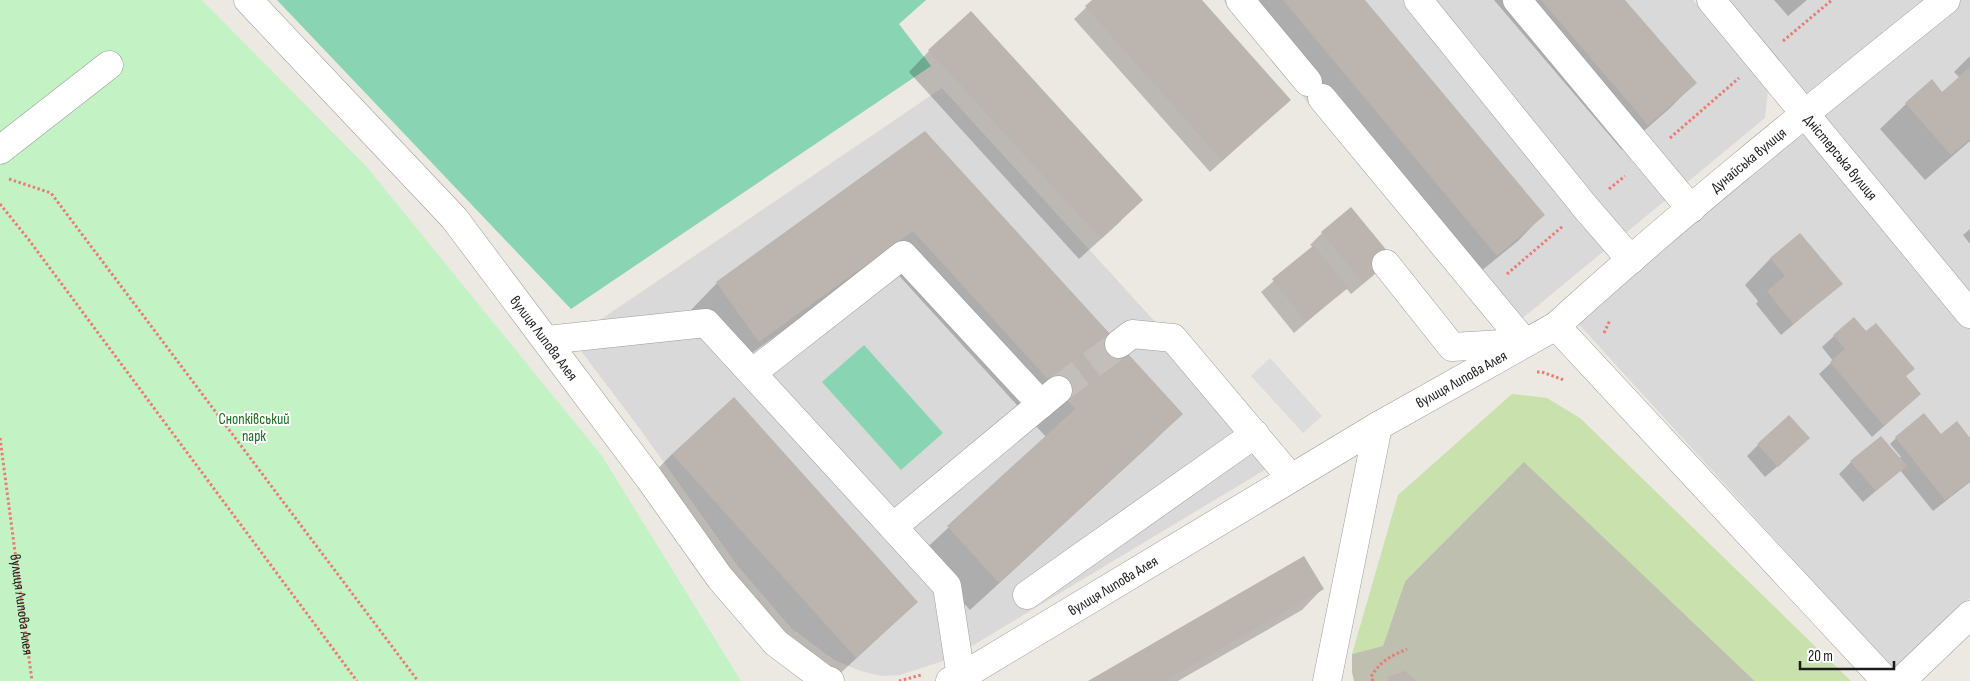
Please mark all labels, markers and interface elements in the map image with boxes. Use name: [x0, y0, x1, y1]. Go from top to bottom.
street label: Дністерська вулиця: [1800, 111, 1882, 204]
street label: Дунайська вулиця: [1707, 123, 1790, 197]
street label: вулиця Липова Алея: [506, 292, 582, 384]
street label: вулиця Липова Алея: [1412, 346, 1510, 412]
park label: Снопківський парк: [219, 410, 290, 446]
street label: вулиця Липова Алея: [1065, 551, 1161, 620]
street label: вулиця Липова Алея: [6, 553, 38, 656]
scale bar: [1800, 638, 1894, 670]
text: 20 m: [1808, 647, 1833, 666]

